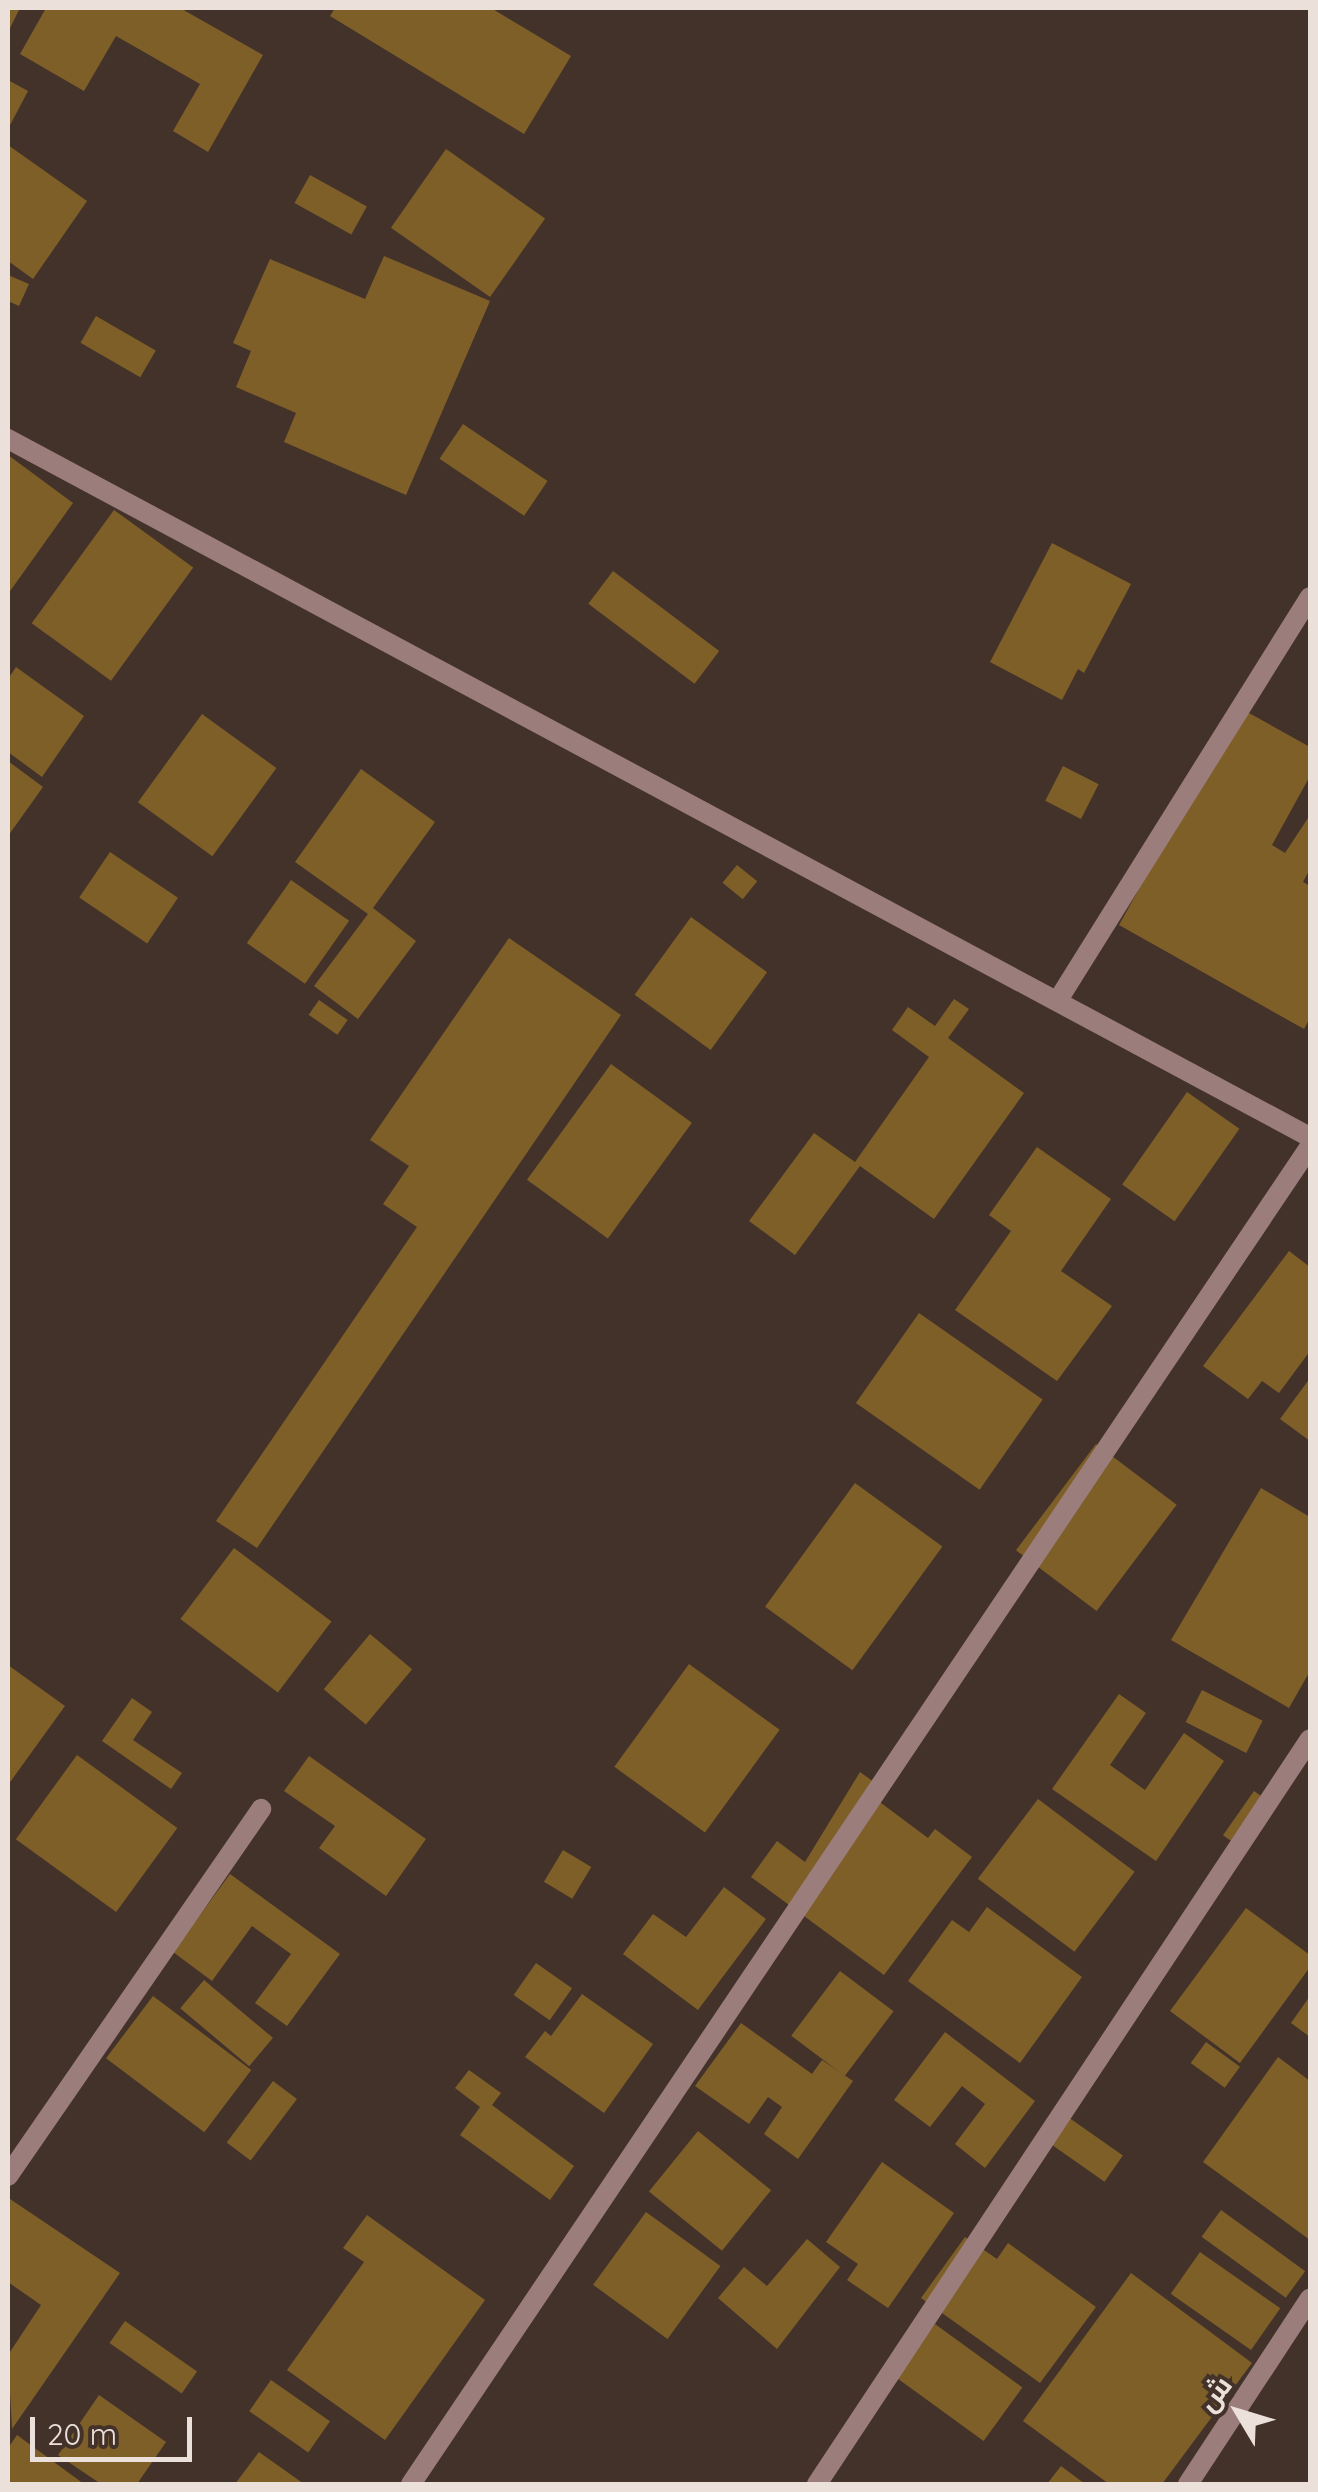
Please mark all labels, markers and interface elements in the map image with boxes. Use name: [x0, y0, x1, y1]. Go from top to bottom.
north arrow: [1188, 2362, 1288, 2462]
text: ش: [1189, 2368, 1239, 2418]
scale bar: [35, 2397, 198, 2459]
text: 20 m: [47, 2415, 117, 2453]

